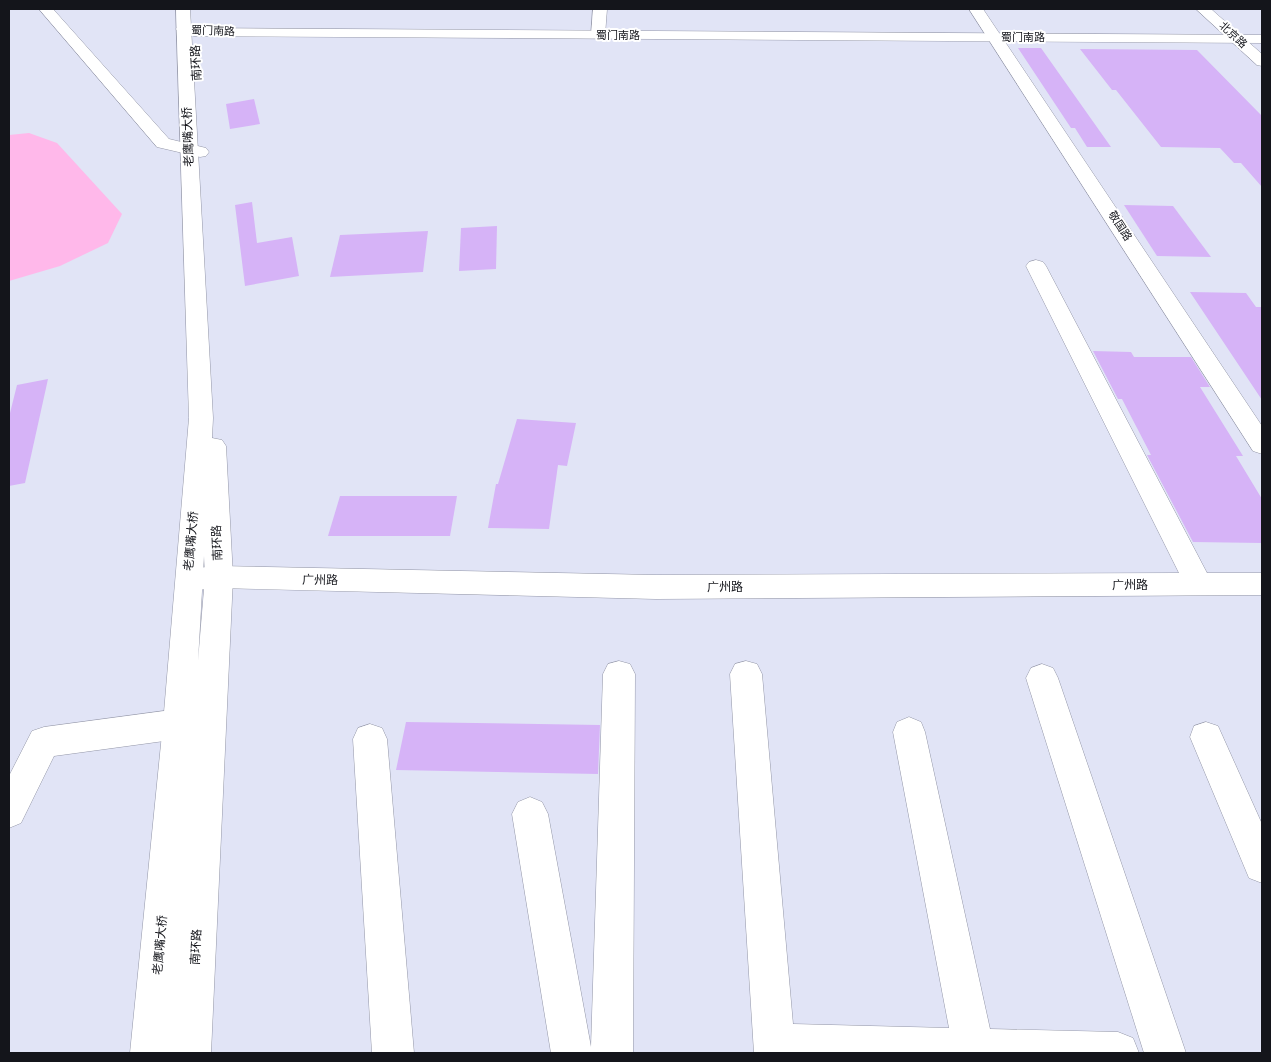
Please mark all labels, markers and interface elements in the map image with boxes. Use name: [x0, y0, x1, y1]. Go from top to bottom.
street label: 北京路: [1216, 19, 1250, 51]
street label: 蜀门南路: [191, 24, 235, 38]
street label: 蜀门南路: [596, 29, 640, 42]
street label: 蜀门南路: [1001, 31, 1045, 44]
street label: 南环路: [188, 45, 204, 81]
street label: 老鹰嘴大桥: [180, 107, 196, 167]
street label: 敬国路: [1106, 209, 1134, 243]
street label: 老鹰嘴大桥: [181, 510, 201, 572]
street label: 南环路: [209, 525, 225, 561]
street label: 广州路: [302, 573, 338, 587]
street label: 广州路: [1112, 578, 1148, 592]
street label: 广州路: [707, 580, 743, 594]
street label: 老鹰嘴大桥: [150, 914, 170, 976]
street label: 南环路: [188, 929, 204, 965]

